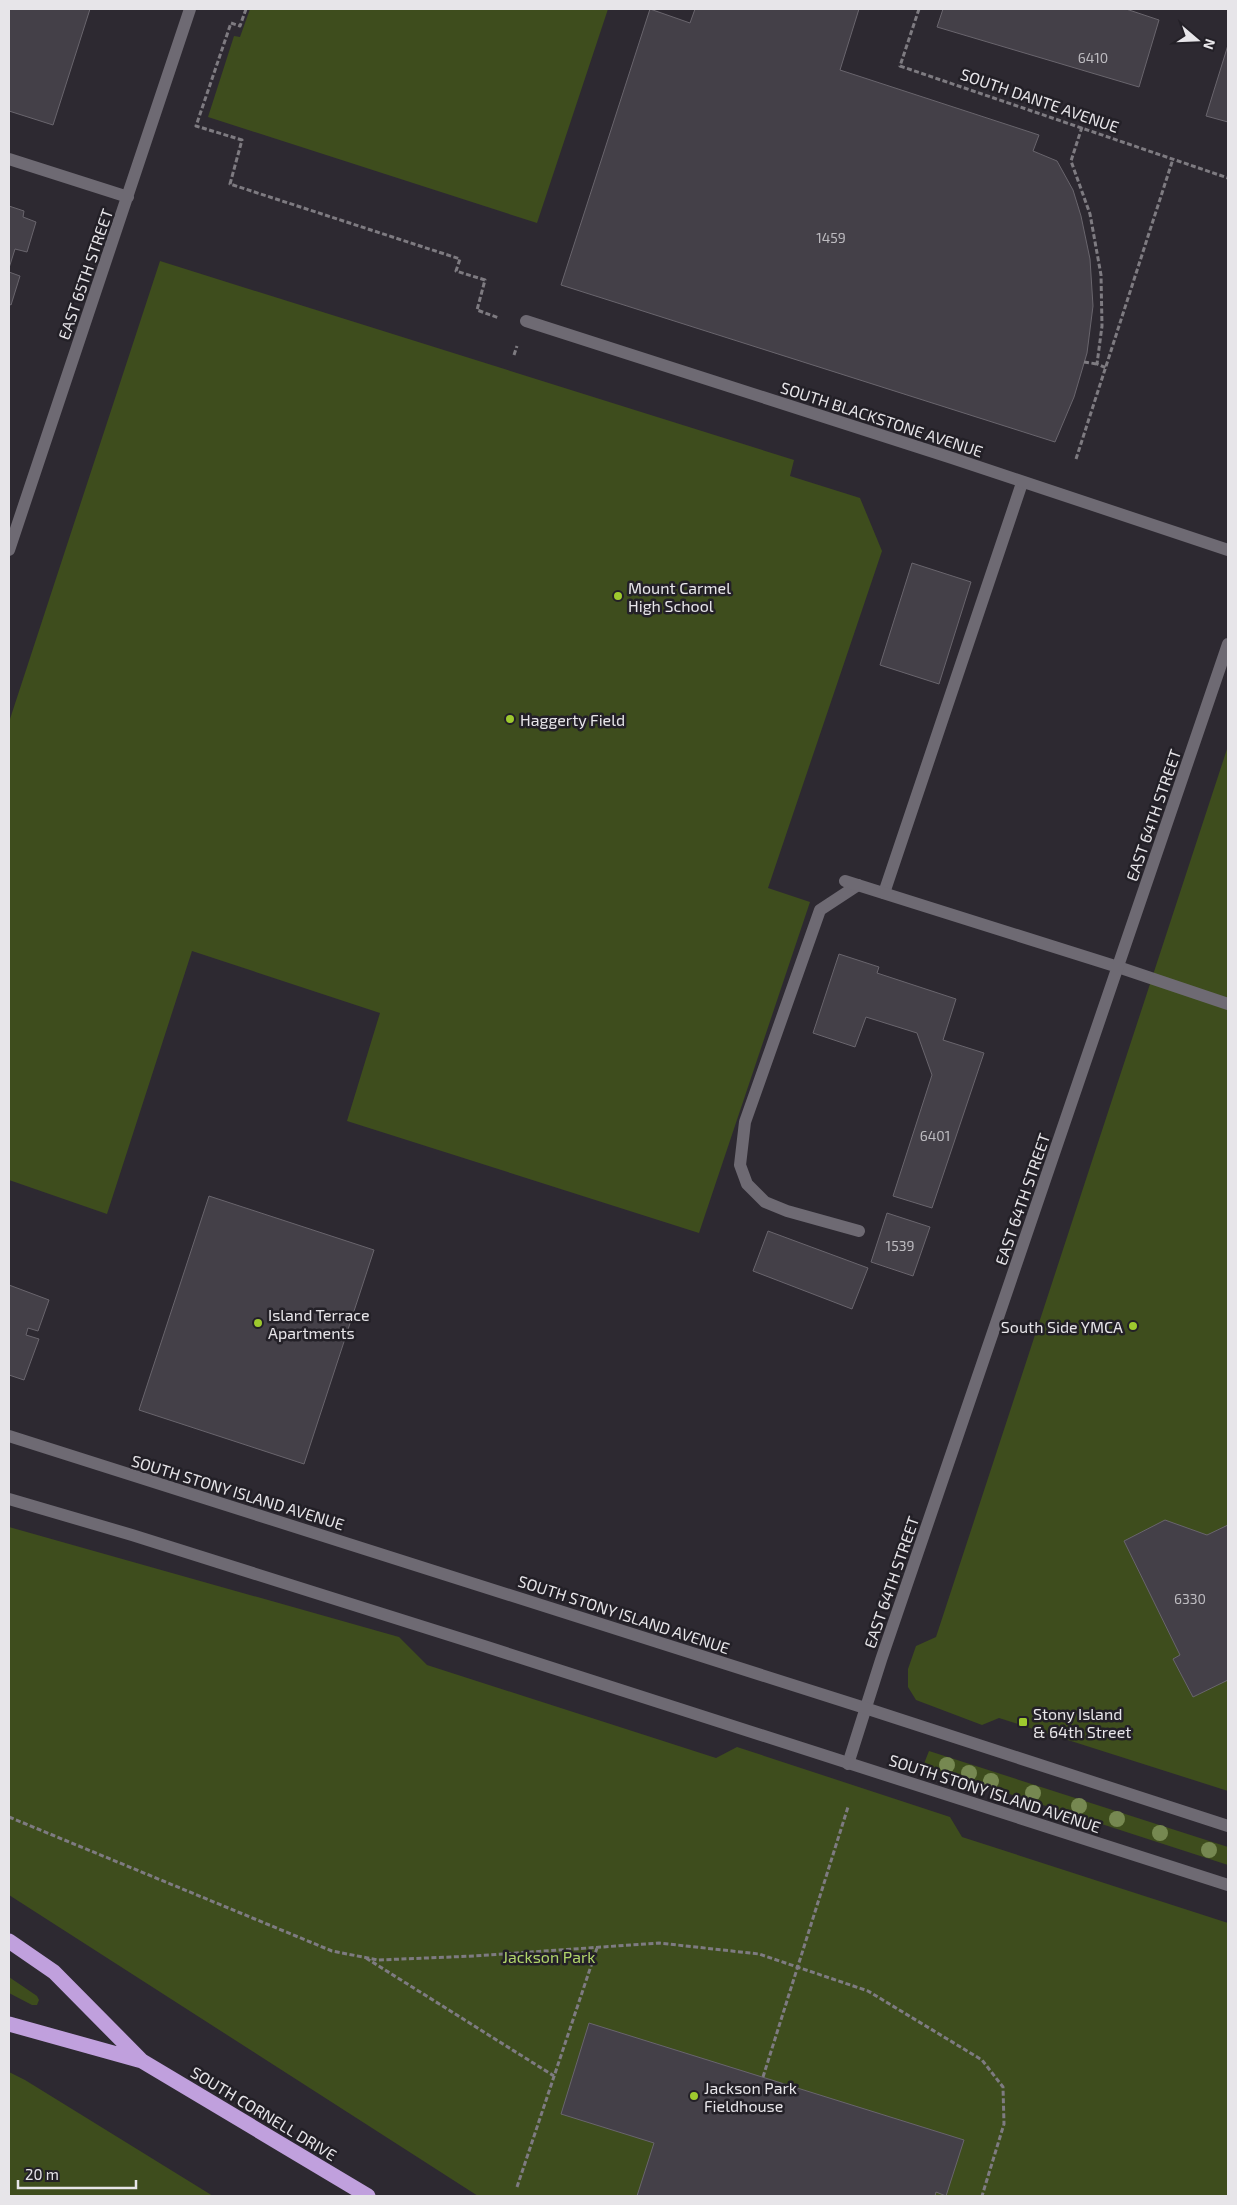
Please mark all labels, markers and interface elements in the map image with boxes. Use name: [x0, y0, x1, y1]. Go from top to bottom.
north arrow: [1172, 15, 1222, 65]
text: N: [1200, 37, 1219, 52]
house number: 6410: [1078, 49, 1108, 66]
street label: SOUTH DANTE AVENUE: [958, 64, 1122, 136]
street label: EAST 65TH STREET: [54, 206, 116, 342]
house number: 1459: [816, 229, 846, 246]
street label: SOUTH BLACKSTONE AVENUE: [778, 377, 986, 461]
place label: Mount Carmel High School: [628, 578, 731, 615]
marker: Mount Carmel High School: [612, 590, 624, 602]
place label: Haggerty Field: [520, 710, 625, 729]
marker: Haggerty Field: [504, 713, 516, 725]
street label: EAST 64TH STREET: [1122, 747, 1184, 883]
house number: 6401: [920, 1127, 950, 1144]
street label: EAST 64TH STREET: [991, 1131, 1053, 1267]
house number: 1539: [886, 1237, 914, 1254]
place label: Island Terrace Apartments: [268, 1305, 370, 1342]
marker: Island Terrace Apartments: [252, 1317, 264, 1329]
place label: South Side YMCA: [1001, 1317, 1123, 1336]
marker: South Side YMCA: [1127, 1320, 1139, 1332]
street label: SOUTH STONY ISLAND AVENUE: [129, 1451, 347, 1533]
street label: EAST 64TH STREET: [860, 1514, 922, 1650]
street label: SOUTH STONY ISLAND AVENUE: [516, 1571, 732, 1657]
house number: 6330: [1174, 1590, 1206, 1607]
place label: Stony Island & 64th Street: [1033, 1704, 1131, 1741]
marker: Stony Island & 64th Street: [1017, 1716, 1029, 1728]
street label: SOUTH STONY ISLAND AVENUE: [887, 1750, 1103, 1836]
park label: Jackson Park: [503, 1947, 596, 1966]
street label: SOUTH CORNELL DRIVE: [188, 2062, 340, 2164]
place label: Jackson Park Fieldhouse: [704, 2078, 797, 2115]
marker: Jackson Park Fieldhouse: [688, 2090, 700, 2102]
scale bar: [18, 2158, 135, 2190]
text: 20 m: [25, 2165, 59, 2183]

